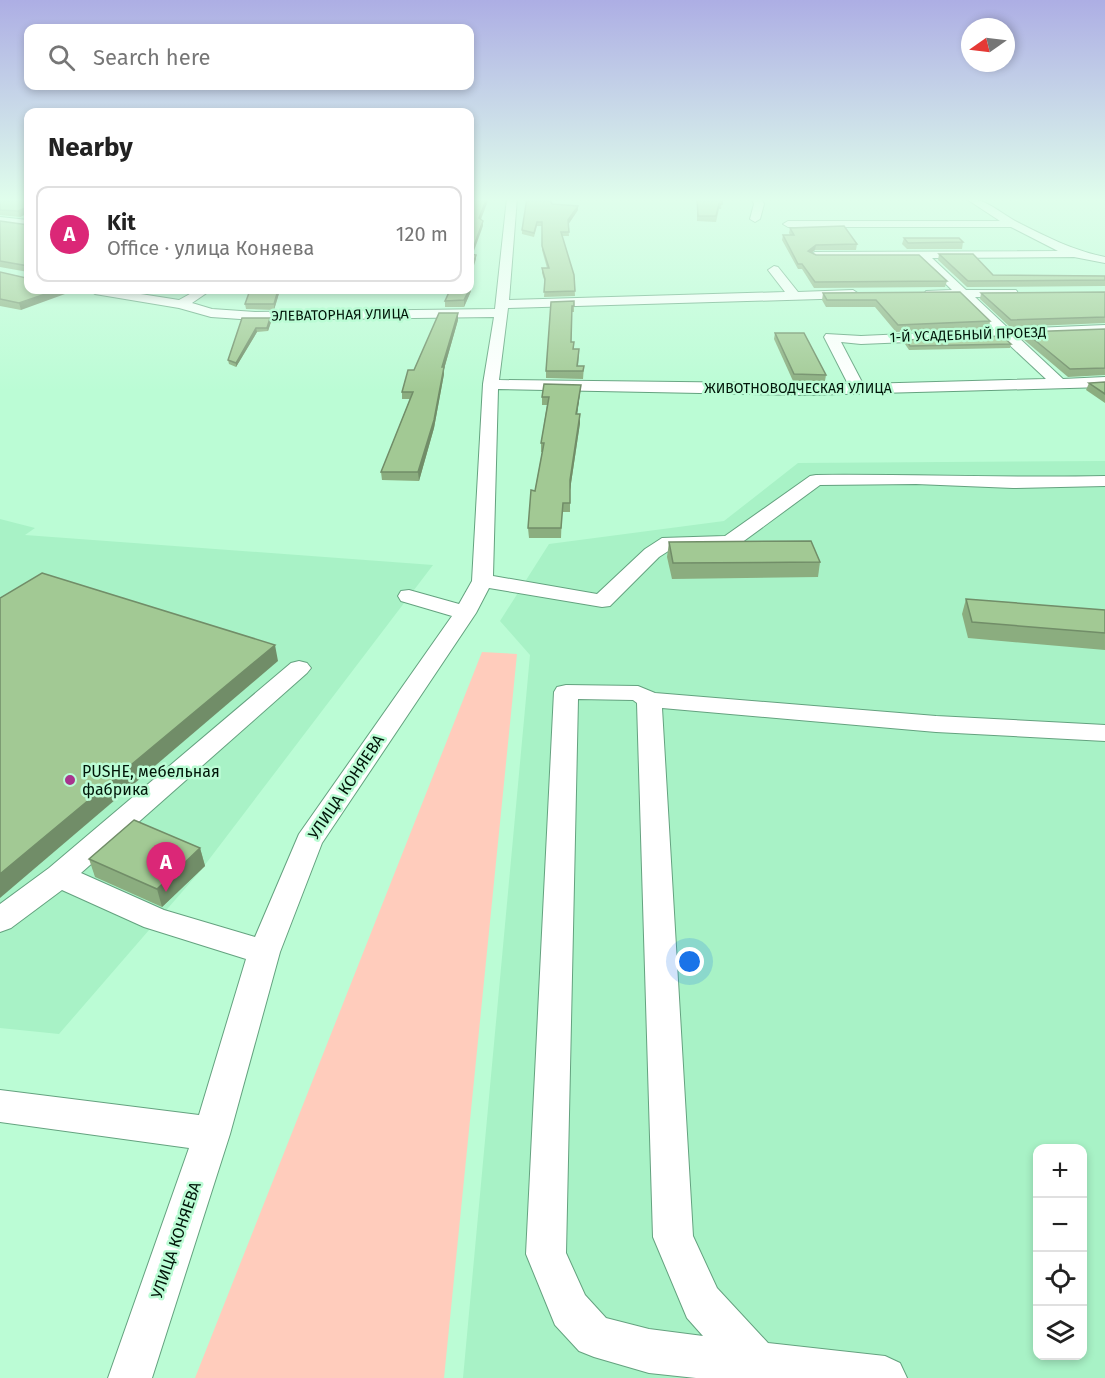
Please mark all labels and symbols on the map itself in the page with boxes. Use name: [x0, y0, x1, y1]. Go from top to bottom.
north arrow: [961, 18, 1015, 72]
street label: ЭЛЕВАТОРНАЯ УЛИЦА: [271, 305, 409, 325]
street label: 1-Й УСАДЕБНЫЙ ПРОЕЗД: [889, 324, 1047, 346]
street label: ЖИВОТНОВОДЧЕСКАЯ УЛИЦА: [704, 380, 892, 397]
street label: УЛИЦА КОНЯЕВА: [304, 730, 388, 843]
place label: PUSHE, мебельная фабрика: [82, 762, 220, 799]
marker: PUSHE, мебельная фабрика: [63, 773, 77, 787]
pin: A: [146, 842, 186, 892]
your location: [675, 947, 704, 976]
street label: УЛИЦА КОНЯЕВА: [147, 1178, 205, 1301]

